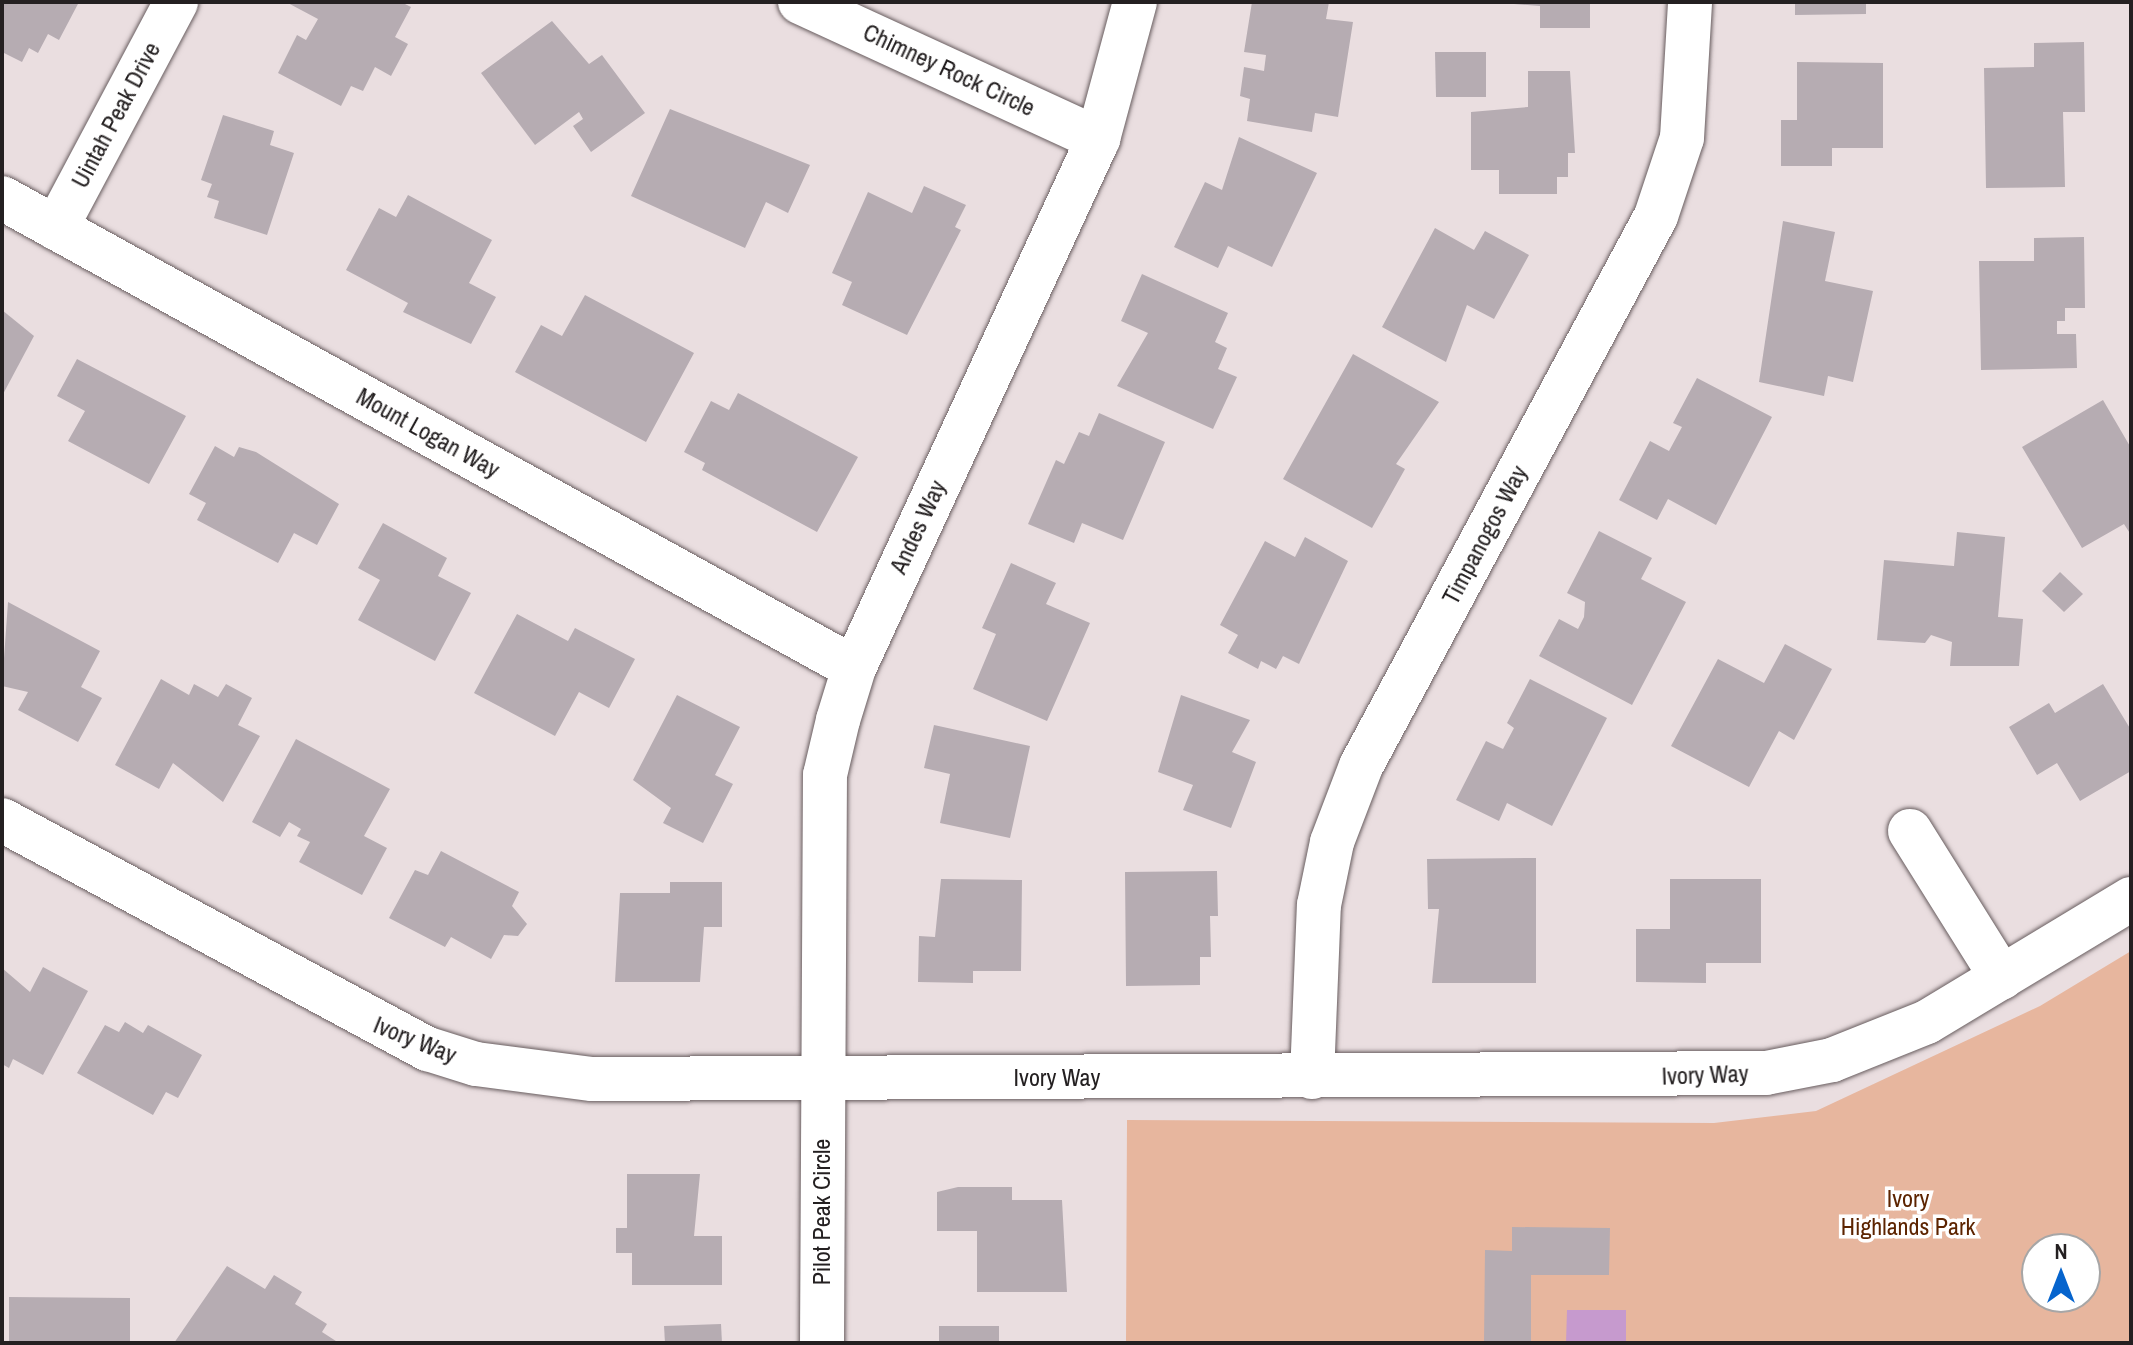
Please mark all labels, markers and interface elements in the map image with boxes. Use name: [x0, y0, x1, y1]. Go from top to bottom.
street label: Chimney Rock Circle: [859, 18, 1039, 122]
street label: Uintah Peak Drive: [66, 37, 166, 193]
street label: Mount Logan Way: [351, 382, 505, 484]
street label: Timpanogos Way: [1436, 461, 1534, 609]
street label: Andes Way: [884, 476, 952, 578]
street label: Ivory Way: [369, 1010, 461, 1070]
street label: Ivory Way: [1661, 1059, 1749, 1091]
street label: Ivory Way: [1014, 1064, 1100, 1092]
street label: Pilot Peak Circle: [808, 1139, 836, 1285]
park label: Ivory Highlands Park: [1841, 1185, 1975, 1241]
north arrow: [2021, 1233, 2101, 1313]
text: N: [2054, 1236, 2068, 1266]

